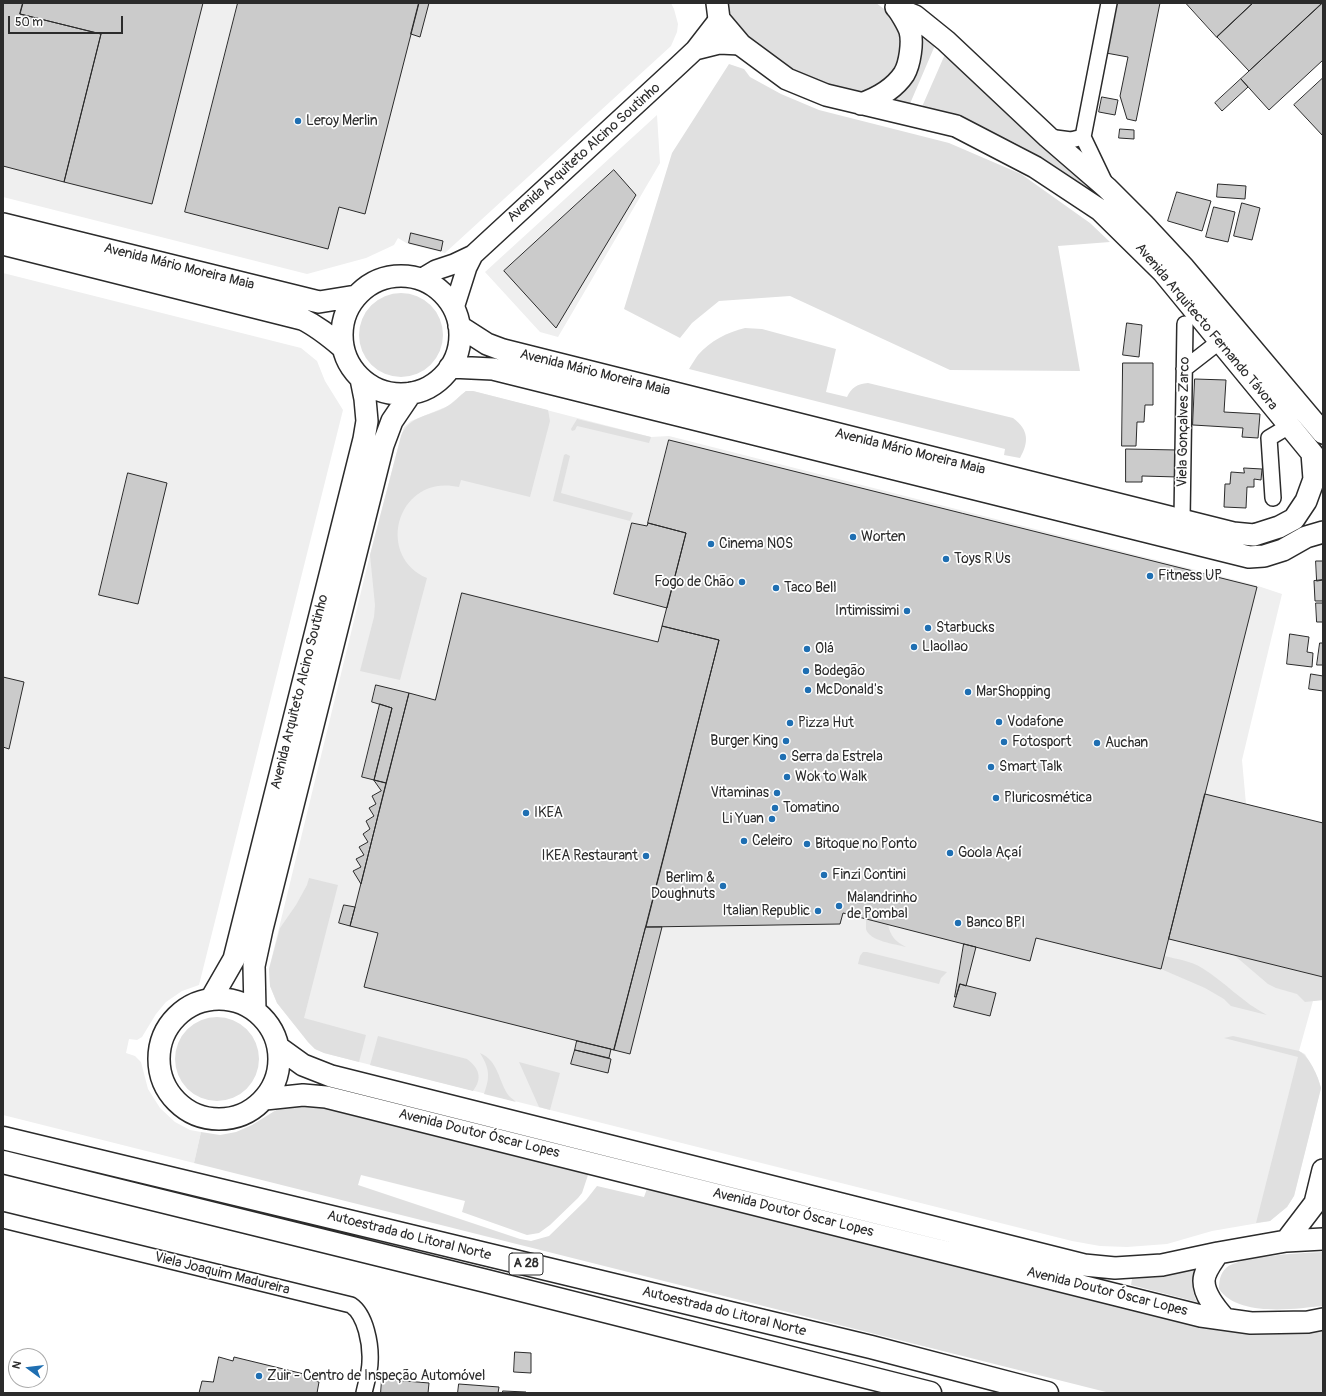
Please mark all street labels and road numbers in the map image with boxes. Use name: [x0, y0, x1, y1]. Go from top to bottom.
street label: Avenida Arquiteto Alcino Soutinho: [504, 80, 664, 226]
street label: Avenida Mário Moreira Maia: [102, 240, 256, 294]
street label: Avenida Arquitecto Fernando Távora: [1131, 240, 1281, 414]
street label: Avenida Mário Moreira Maia: [518, 346, 672, 400]
street label: Viela Gonçalves Zarco: [1174, 357, 1194, 487]
street label: Avenida Mário Moreira Maia: [833, 425, 987, 479]
street label: Avenida Arquiteto Alcino Soutinho: [268, 593, 332, 791]
street label: Avenida Doutor Óscar Lopes: [397, 1106, 561, 1162]
street label: Avenida Doutor Óscar Lopes: [711, 1185, 875, 1241]
street label: Autoestrada do Litoral Norte: [325, 1207, 493, 1265]
street label: Viela Joaquim Madureira: [153, 1249, 291, 1299]
road number: A 28: [509, 1253, 543, 1275]
street label: Avenida Doutor Óscar Lopes: [1025, 1264, 1189, 1320]
street label: Autoestrada do Litoral Norte: [640, 1283, 808, 1341]

